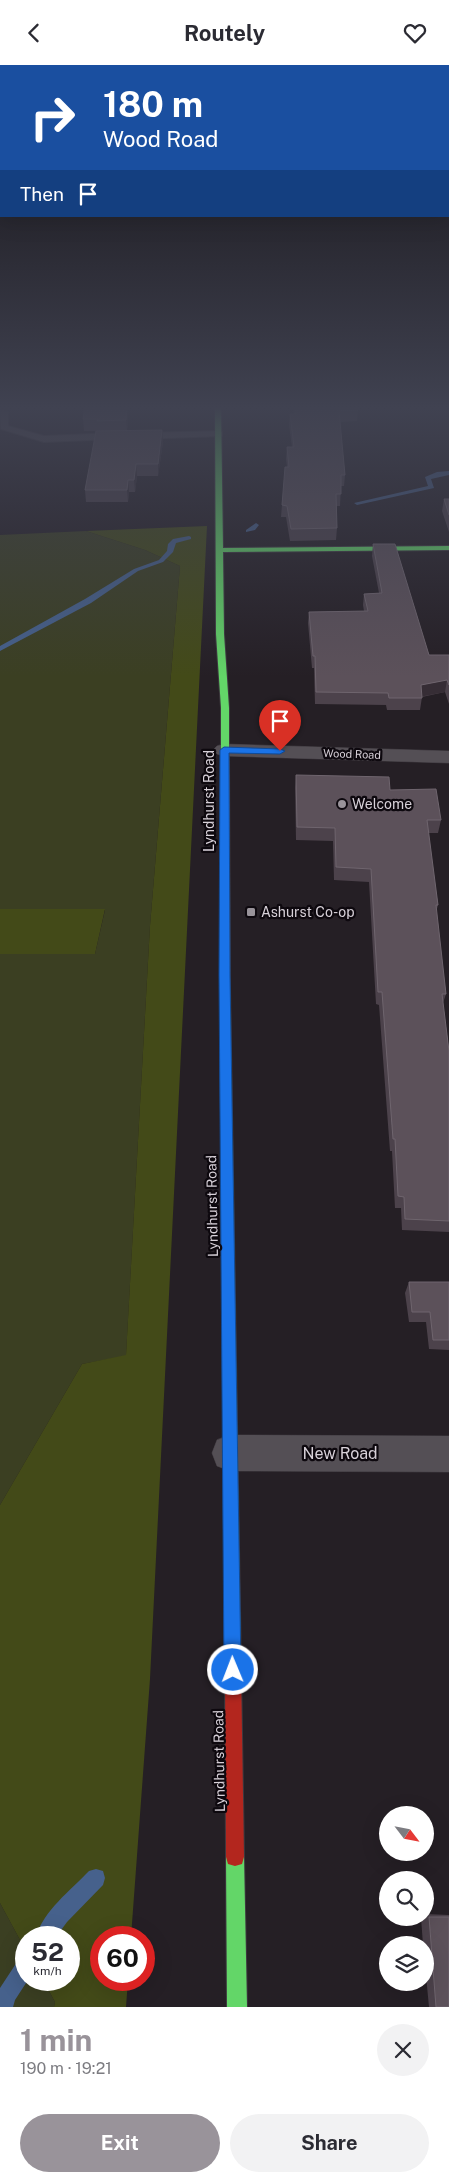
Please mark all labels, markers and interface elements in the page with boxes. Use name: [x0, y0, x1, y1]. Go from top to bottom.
icon: back: [20, 19, 48, 47]
icon: heart: [401, 19, 429, 47]
text: Routely: [184, 20, 265, 46]
text: 180 m: [103, 84, 203, 125]
icon: right: [20, 85, 85, 150]
text: Wood Road: [103, 126, 218, 152]
icon: arrive: [74, 180, 102, 208]
text: Then: [20, 183, 64, 205]
pin: [259, 700, 301, 751]
icon: arrive: [266, 707, 294, 735]
street label: Wood Road: [323, 747, 381, 761]
street label: Lyndhurst Road: [201, 750, 217, 852]
place label: Welcome: [352, 796, 412, 812]
marker: Welcome: [336, 798, 348, 810]
place label: Ashurst Co-op: [261, 904, 355, 920]
marker: Ashurst Co-op: [245, 906, 257, 918]
street label: Lyndhurst Road: [203, 1155, 221, 1257]
street label: New Road: [302, 1444, 378, 1463]
position arrow: [206, 1643, 258, 1695]
street label: Lyndhurst Road: [210, 1710, 228, 1812]
north arrow: [379, 1806, 434, 1861]
map controls: [379, 1806, 434, 1991]
button: search: [379, 1871, 434, 1926]
speed limit sign: 60: [90, 1926, 155, 1991]
button: layers: [379, 1936, 434, 1991]
text: 52: [31, 1937, 64, 1967]
text: km/h: [33, 1964, 62, 1978]
text: 1 min: [20, 2022, 92, 2058]
button: close: [377, 2024, 429, 2076]
text: 190 m · 19:21: [20, 2059, 112, 2078]
button: Exit: [20, 2114, 220, 2172]
button: Share: [230, 2114, 429, 2172]

